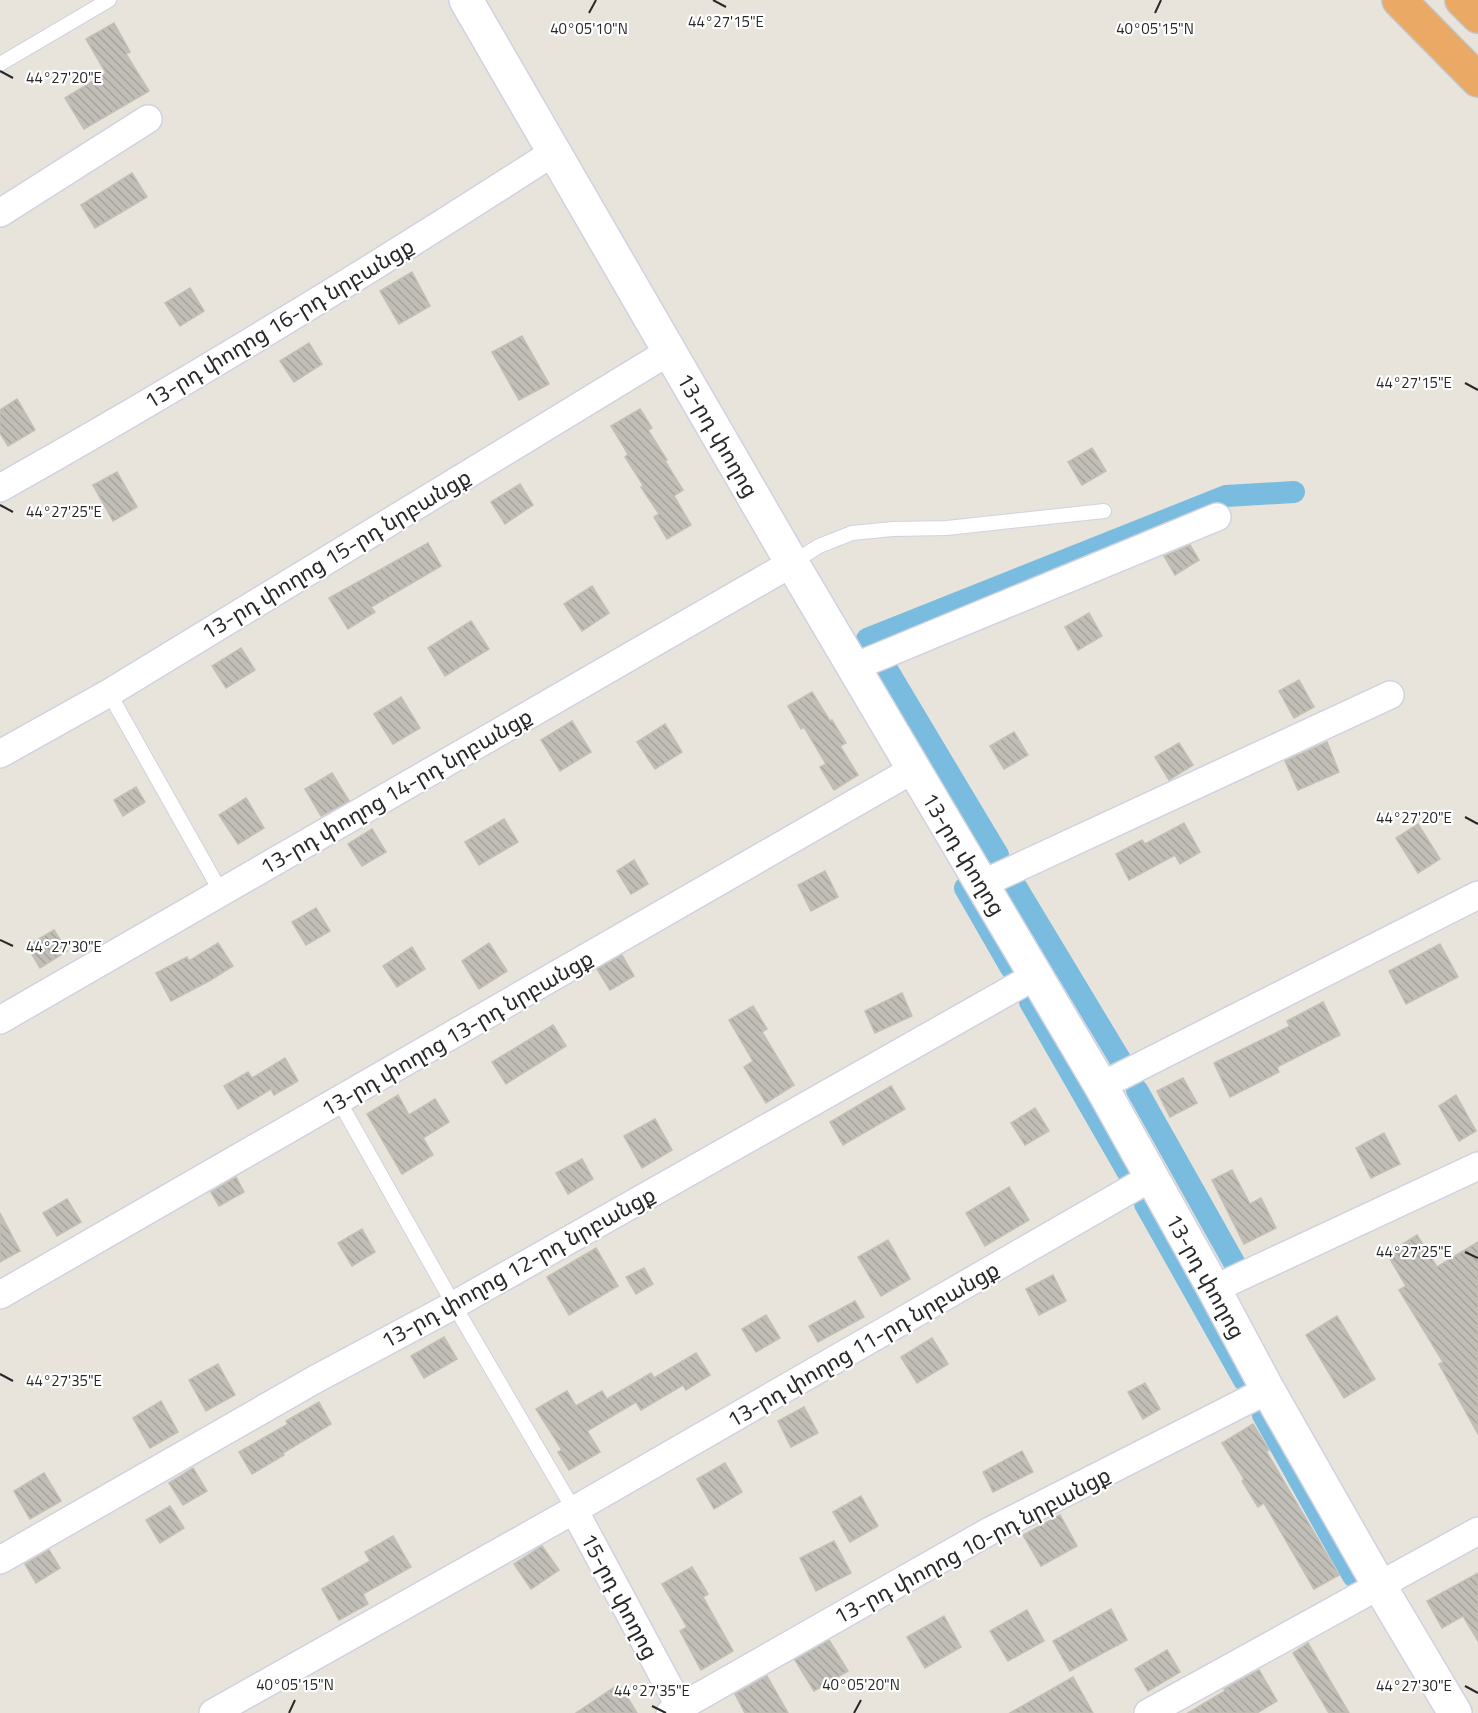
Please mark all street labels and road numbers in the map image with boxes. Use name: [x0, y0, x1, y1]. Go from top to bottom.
street label: 13-րդ փողոց 16-րդ նրբանցք: [138, 229, 420, 417]
street label: 13-րդ փողոց: [669, 366, 767, 504]
street label: 13-րդ փողոց 15-րդ նրբանցք: [195, 460, 477, 648]
street label: 13-րդ փողոց 14-րդ նրբանցք: [254, 699, 538, 883]
street label: 13-րդ փողոց: [914, 786, 1014, 922]
street label: 13-րդ փողոց 13-րդ նրբանցք: [315, 941, 599, 1125]
street label: 13-րդ փողոց 12-րդ նրբանցք: [375, 1177, 661, 1357]
street label: 13-րդ փողոց: [1157, 1207, 1255, 1345]
street label: 13-րդ փողոց 11-րդ նրբանցք: [721, 1252, 1005, 1436]
street label: 13-րդ փողոց 10-րդ նրբանցք: [827, 1457, 1117, 1633]
street label: 15-րդ փողոց: [572, 1527, 668, 1665]

